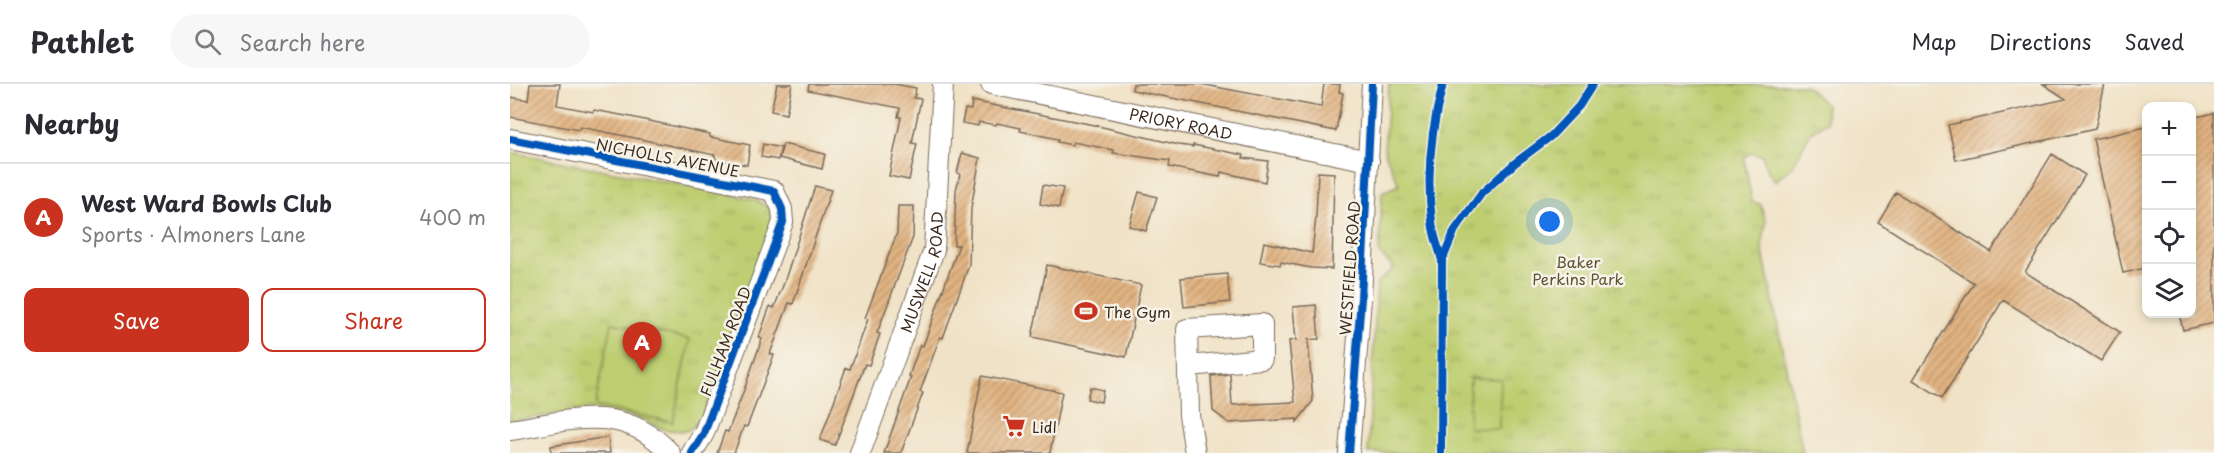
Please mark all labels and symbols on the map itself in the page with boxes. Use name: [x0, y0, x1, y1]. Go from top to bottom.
street label: PRIORY ROAD: [1128, 101, 1235, 144]
street label: NICHOLLS AVENUE: [594, 132, 742, 182]
street label: WESTFIELD ROAD: [1333, 200, 1365, 336]
your location: [1535, 207, 1564, 236]
street label: MUSWELL ROAD: [893, 211, 948, 335]
park label: Baker Perkins Park: [1532, 250, 1624, 290]
street label: FULHAM ROAD: [693, 283, 757, 399]
sports icon: The Gym: [1073, 298, 1099, 324]
place label: The Gym: [1104, 300, 1171, 323]
pin: A: [622, 322, 662, 372]
supermarket icon: Lidl: [1001, 413, 1027, 439]
place label: Lidl: [1032, 415, 1057, 438]

